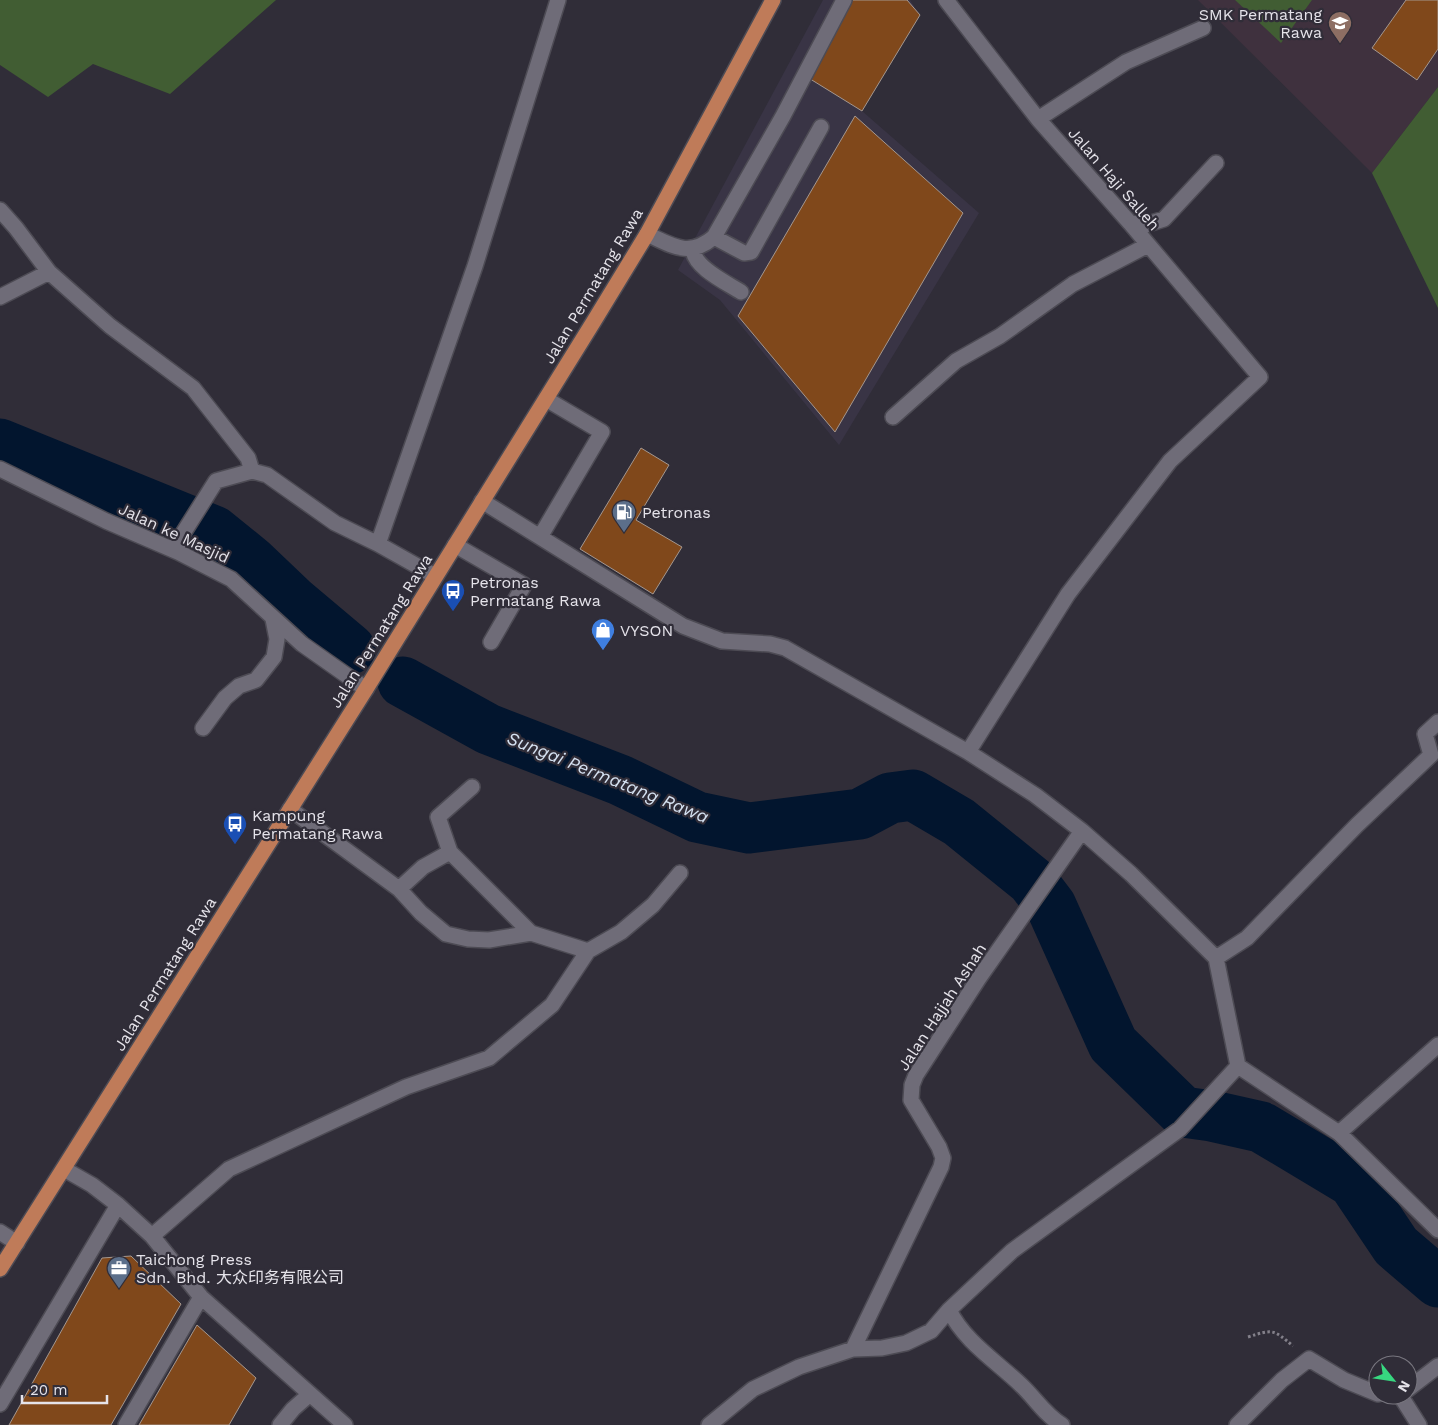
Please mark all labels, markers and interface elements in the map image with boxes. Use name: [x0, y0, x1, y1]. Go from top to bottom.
place label: SMK Permatang Rawa: [1199, 5, 1322, 42]
school or university icon: SMK Permatang Rawa: [1327, 10, 1353, 44]
street label: Jalan Haji Salleh: [1064, 124, 1164, 234]
street label: Jalan Permatang Rawa: [539, 205, 647, 367]
street label: Jalan ke Masjid: [116, 499, 232, 567]
fuel station icon: Petronas: [611, 499, 637, 533]
place label: Petronas: [642, 503, 711, 522]
street label: Jalan Permatang Rawa: [326, 551, 436, 711]
place label: Petronas Permatang Rawa: [470, 573, 601, 610]
bus stop icon: Petronas Permatang Rawa: [440, 578, 466, 612]
shop icon: VYSON: [590, 617, 616, 651]
place label: VYSON: [620, 621, 673, 640]
water label: Sungai Permatang Rawa: [504, 727, 712, 827]
place label: Kampung Permatang Rawa: [252, 806, 383, 843]
bus stop icon: Kampung Permatang Rawa: [222, 811, 248, 845]
street label: Jalan Permatang Rawa: [110, 894, 220, 1054]
street label: Jalan Hajjah Ashah: [894, 940, 990, 1074]
place label: Taichong Press Sdn. Bhd. 大众印务有限公司: [136, 1250, 344, 1287]
office icon: Taichong Press Sdn. Bhd. 大众印务有限公司: [106, 1255, 132, 1289]
north arrow: [1368, 1355, 1418, 1405]
scale bar: [22, 1372, 108, 1404]
text: N: [1395, 1378, 1414, 1395]
text: 20 m: [30, 1381, 68, 1399]

